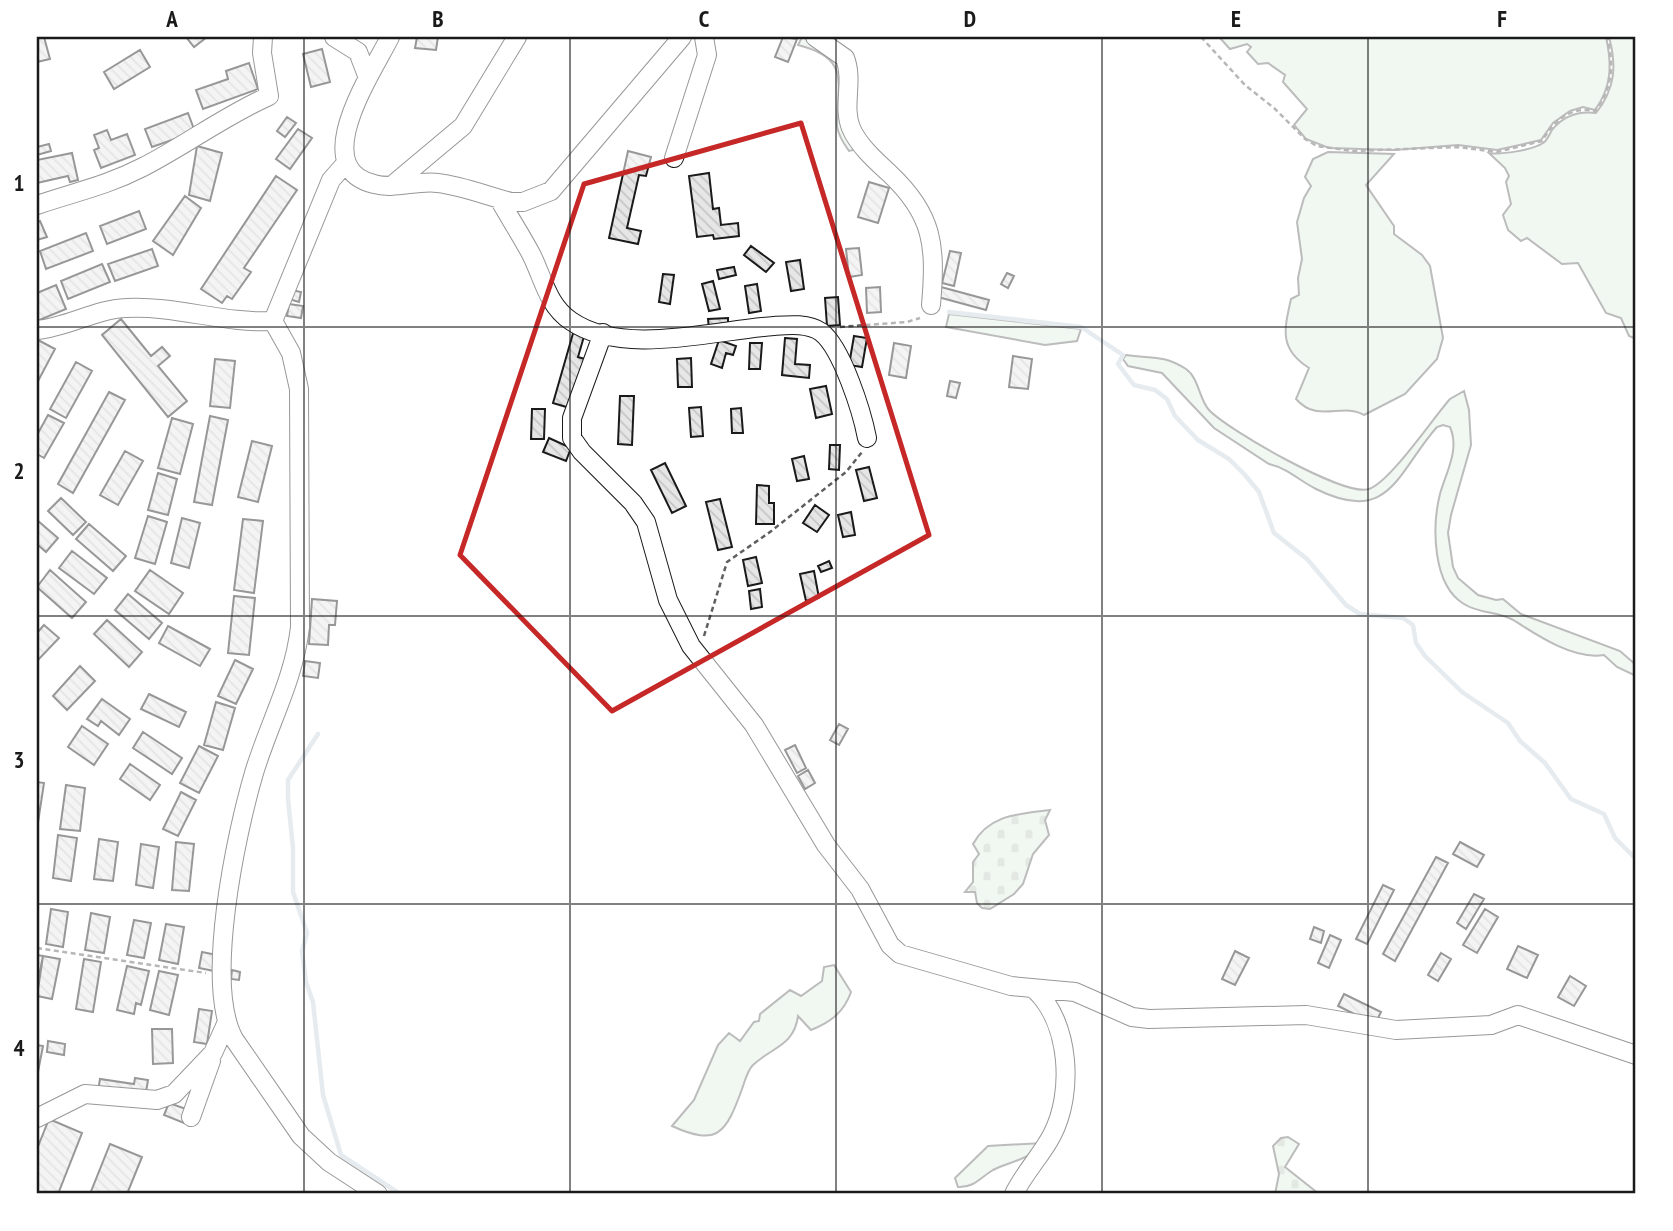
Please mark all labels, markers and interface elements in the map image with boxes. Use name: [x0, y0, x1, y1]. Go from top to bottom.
text: A: [165, 4, 178, 33]
text: B: [432, 4, 444, 33]
text: C: [699, 4, 710, 33]
text: D: [964, 4, 976, 33]
text: E: [1231, 4, 1241, 33]
text: F: [1497, 4, 1507, 33]
text: 1: [14, 168, 25, 197]
text: 2: [14, 456, 25, 485]
text: 3: [14, 745, 25, 774]
text: 4: [14, 1033, 25, 1062]

